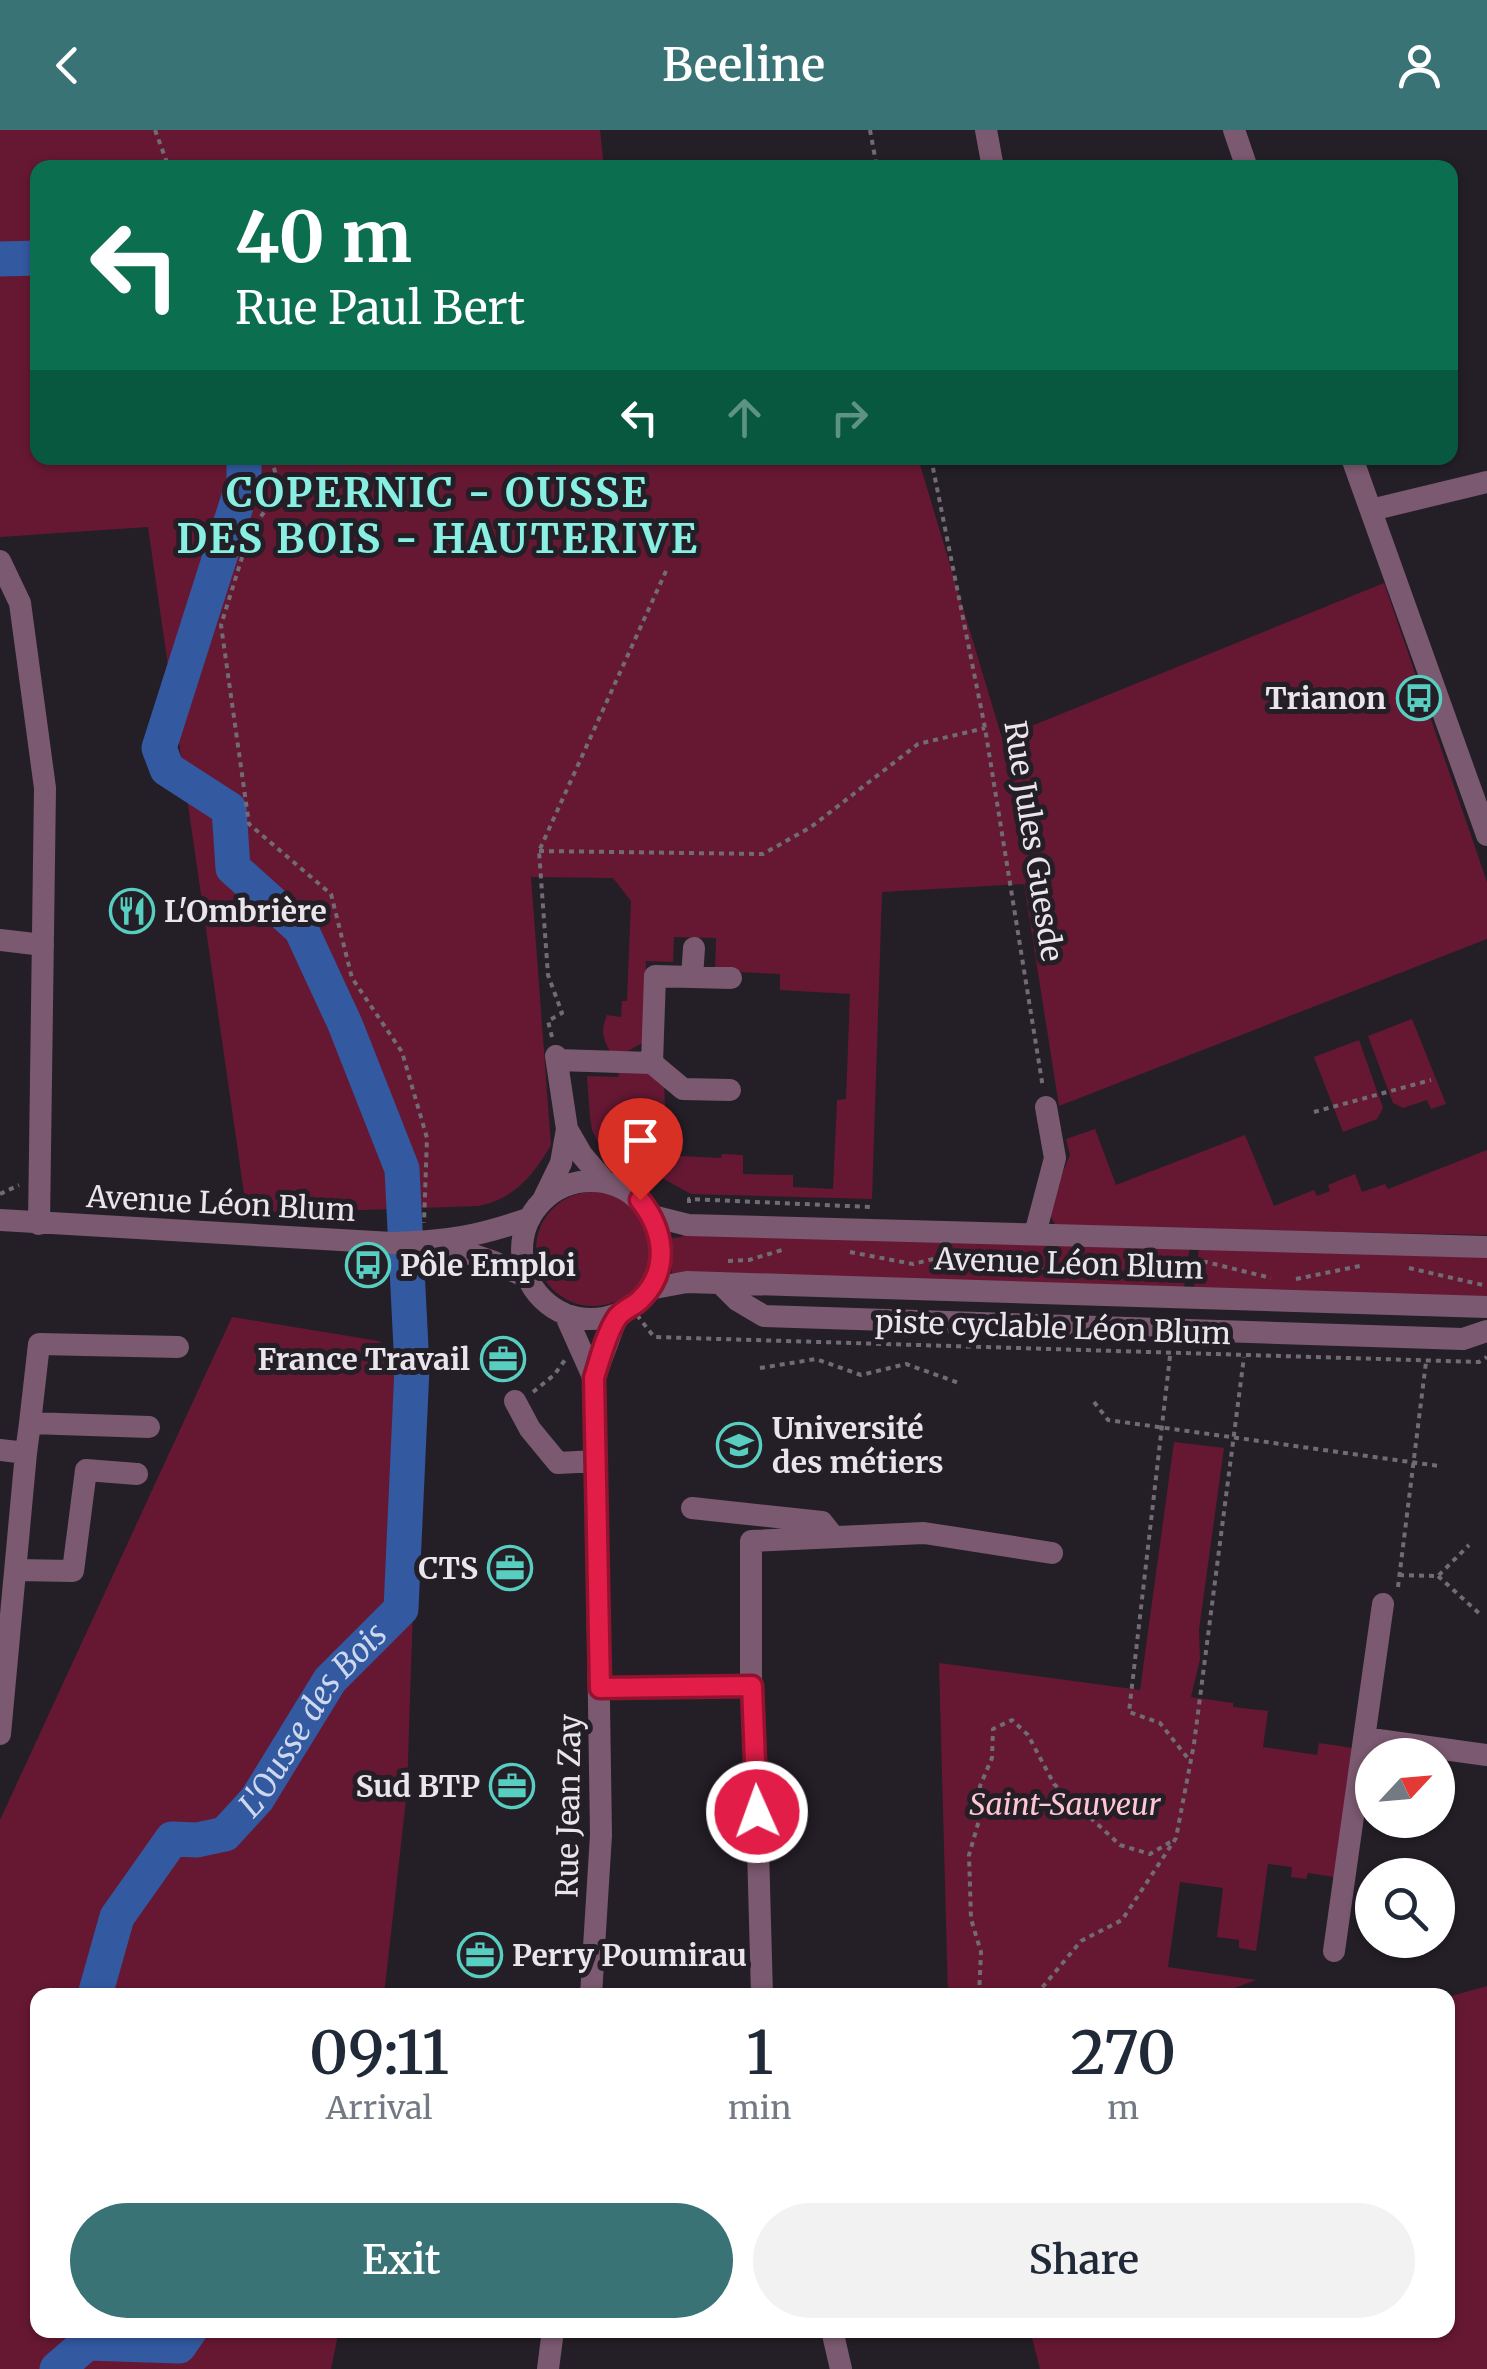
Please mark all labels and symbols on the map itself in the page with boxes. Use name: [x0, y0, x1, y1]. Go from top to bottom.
district label: COPERNIC - OUSSE DES BOIS - HAUTERIVE: [177, 468, 699, 564]
bus stop icon: Trianon: [1396, 675, 1442, 721]
place label: Trianon: [1265, 679, 1386, 717]
street label: Rue Jules Guesde: [996, 718, 1072, 964]
restaurant icon: L'Ombrière: [109, 888, 155, 934]
place label: L'Ombrière: [164, 892, 327, 930]
pin: [598, 1098, 683, 1201]
street label: Avenue Léon Blum: [85, 1177, 357, 1229]
street label: Avenue Léon Blum: [933, 1239, 1204, 1287]
bus stop icon: Pôle Emploi: [345, 1242, 391, 1288]
place label: Pôle Emploi: [400, 1246, 576, 1284]
street label: piste cyclable Léon Blum: [875, 1302, 1232, 1352]
office icon: France Travail: [480, 1336, 526, 1382]
place label: France Travail: [258, 1340, 470, 1378]
place label: Université des métiers: [772, 1409, 944, 1481]
school or university icon: Université des métiers: [716, 1422, 762, 1468]
office icon: CTS: [487, 1545, 533, 1591]
place label: CTS: [418, 1549, 478, 1587]
water label: L'Ousse des Bois: [231, 1615, 395, 1825]
street label: Rue Jean Zay: [547, 1713, 589, 1898]
north arrow: [1355, 1738, 1455, 1838]
position arrow: [705, 1760, 809, 1864]
office icon: Sud BTP: [489, 1763, 535, 1809]
place label: Sud BTP: [356, 1767, 480, 1805]
park label: Saint-Sauveur: [969, 1785, 1161, 1823]
office icon: Perry Poumirau: [457, 1932, 503, 1978]
place label: Perry Poumirau: [512, 1936, 747, 1974]

